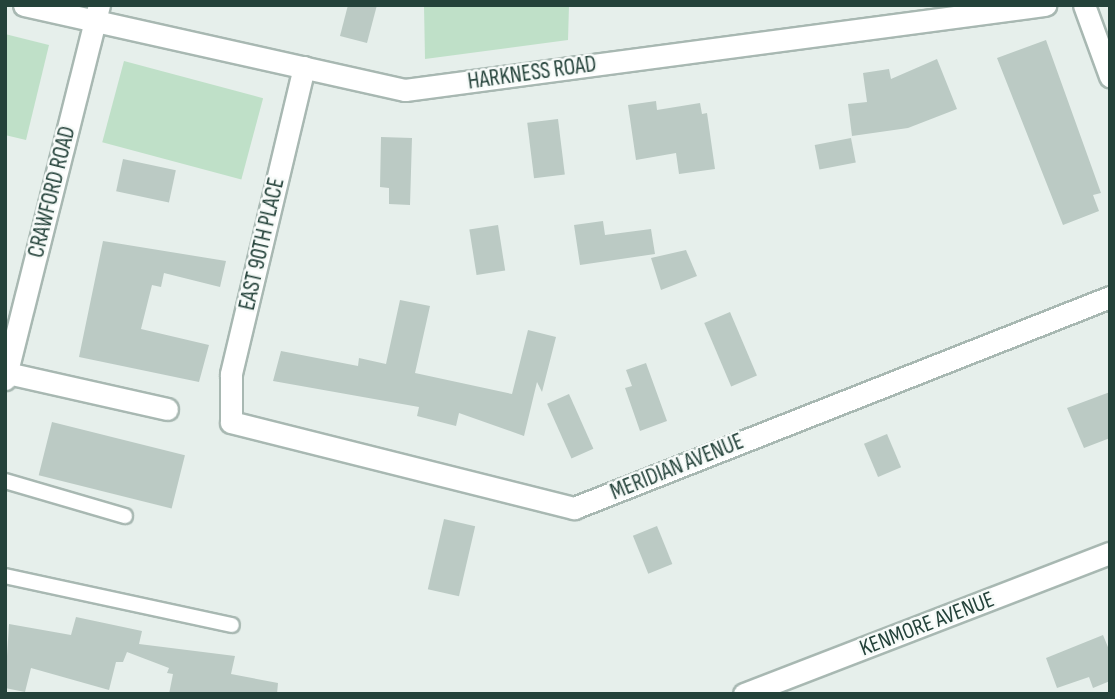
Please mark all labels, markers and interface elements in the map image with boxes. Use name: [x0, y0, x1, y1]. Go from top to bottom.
street label: HARKNESS ROAD: [466, 50, 598, 96]
street label: CRAWFORD ROAD: [22, 123, 82, 261]
street label: EAST 90TH PLACE: [233, 175, 291, 313]
street label: MERIDIAN AVENUE: [606, 428, 748, 506]
street label: KENMORE AVENUE: [856, 586, 998, 662]

